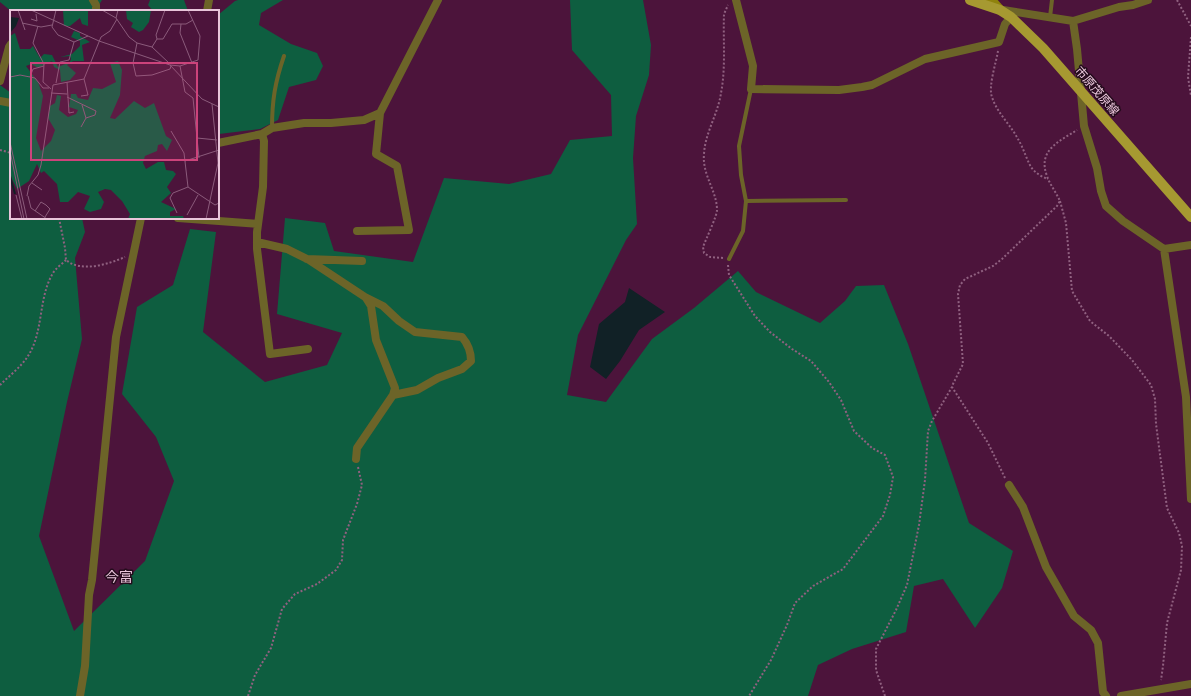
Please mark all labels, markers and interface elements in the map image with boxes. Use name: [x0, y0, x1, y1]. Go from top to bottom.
inset map: [10, 10, 219, 219]
street label: 市原茂原線: [1072, 63, 1123, 118]
district label: 今富: [105, 568, 133, 586]

